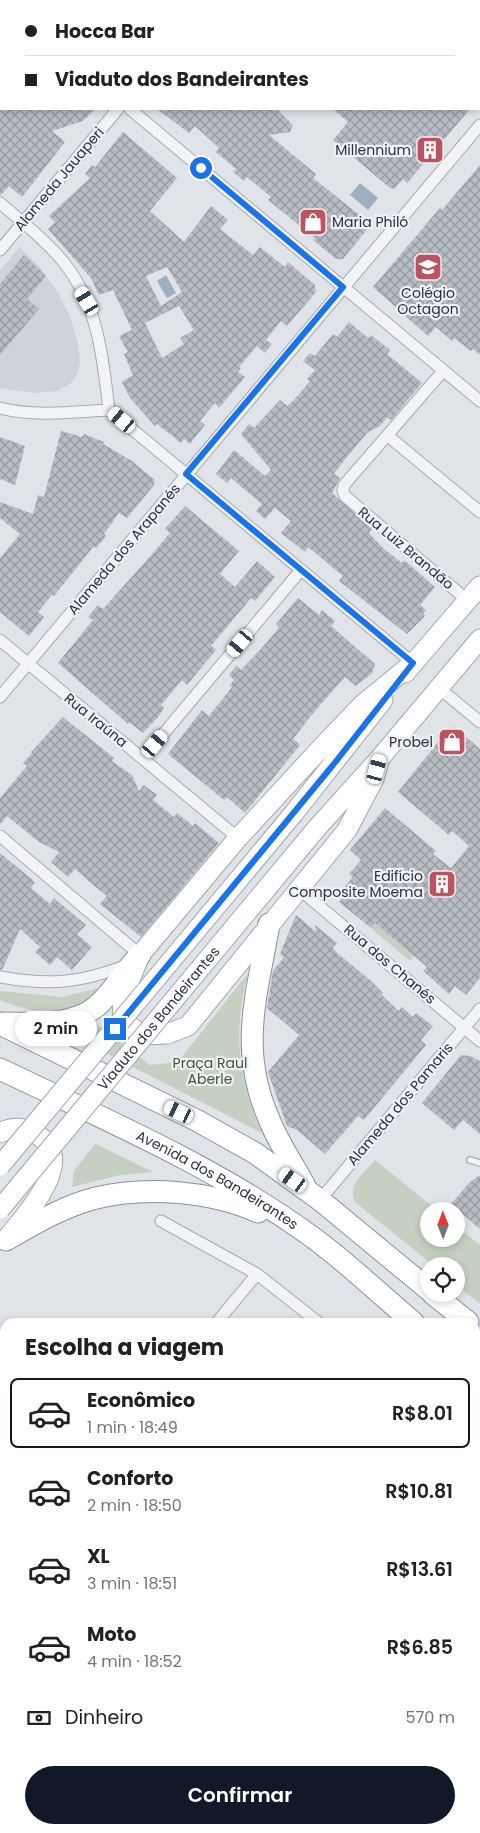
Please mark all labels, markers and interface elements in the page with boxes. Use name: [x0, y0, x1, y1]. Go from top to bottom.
text: Hocca Bar: [55, 18, 154, 45]
text: Viaduto dos Bandeirantes: [55, 66, 309, 93]
street label: Alameda Jauaperi: [9, 123, 109, 235]
building icon: Millennium: [415, 135, 445, 165]
place label: Millennium: [335, 140, 411, 160]
route start: [190, 157, 212, 179]
shop icon: Maria Philó: [298, 207, 328, 237]
place label: Maria Philó: [332, 212, 408, 232]
school or university icon: Colégio Octagon: [413, 252, 443, 282]
place label: Colégio Octagon: [397, 283, 459, 319]
car: [72, 284, 101, 318]
car: [105, 405, 138, 435]
street label: Alameda dos Arapanés: [63, 479, 185, 619]
street label: Rua Luiz Brandão: [354, 502, 458, 594]
car: [224, 627, 255, 659]
street label: Rua Iraúna: [60, 688, 132, 752]
shop icon: Probel: [437, 727, 467, 757]
car: [139, 728, 170, 760]
place label: Probel: [389, 732, 433, 752]
car: [365, 753, 388, 785]
place label: Edifício Composite Moema: [289, 866, 423, 902]
building icon: Edifício Composite Moema: [427, 869, 457, 899]
street label: Rua dos Chanés: [340, 920, 440, 1008]
street label: Viaduto dos Bandeirantes: [93, 942, 224, 1095]
callout: 2 min: [15, 1012, 98, 1046]
text: 2 min: [34, 1017, 78, 1040]
route end: [104, 1018, 126, 1040]
street label: Alameda dos Pamaris: [343, 1038, 457, 1170]
park label: Praça Raul Aberle: [173, 1053, 247, 1089]
car: [162, 1099, 195, 1125]
street label: Avenida dos Bandeirantes: [133, 1125, 302, 1234]
car: [276, 1165, 309, 1195]
north arrow: [420, 1202, 465, 1248]
map controls: [420, 1202, 465, 1302]
button: locate: [420, 1257, 465, 1302]
text: Escolha a viagem: [25, 1332, 224, 1363]
text: Econômico: [87, 1387, 195, 1414]
icon: car: [27, 1391, 72, 1436]
text: R$8.01: [392, 1400, 453, 1427]
text: 1 min · 18:49: [87, 1416, 178, 1439]
text: Conforto: [87, 1465, 173, 1492]
icon: car: [27, 1469, 72, 1514]
text: R$10.81: [385, 1478, 453, 1505]
text: 2 min · 18:50: [87, 1494, 182, 1517]
text: XL: [87, 1543, 110, 1570]
icon: car: [27, 1547, 72, 1592]
text: R$13.61: [386, 1556, 453, 1583]
text: 3 min · 18:51: [87, 1572, 177, 1595]
text: Moto: [87, 1621, 136, 1648]
icon: car: [27, 1625, 72, 1670]
text: R$6.85: [387, 1634, 453, 1661]
text: 4 min · 18:52: [87, 1650, 182, 1673]
icon: cash: [25, 1704, 53, 1732]
text: Dinheiro: [65, 1704, 143, 1731]
text: 570 m: [405, 1706, 455, 1729]
button: Confirmar: [25, 1766, 455, 1824]

